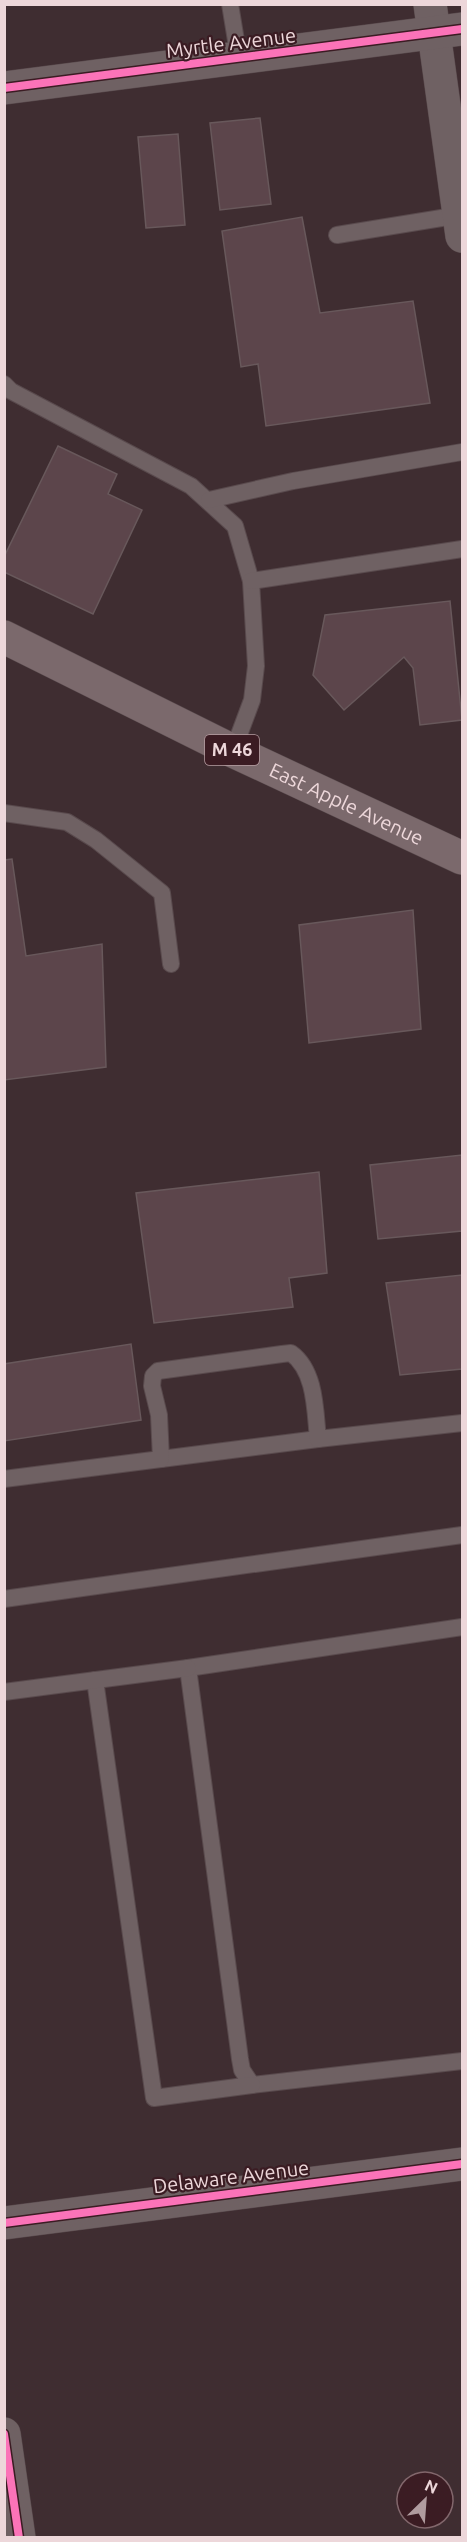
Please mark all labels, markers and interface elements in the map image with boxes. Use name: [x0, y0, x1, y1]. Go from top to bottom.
street label: Myrtle Avenue: [165, 23, 297, 62]
road number: M 46: [205, 735, 259, 765]
street label: East Apple Avenue: [266, 758, 427, 849]
street label: Delaware Avenue: [152, 2156, 310, 2197]
north arrow: [395, 2470, 455, 2530]
text: N: [422, 2476, 441, 2497]

